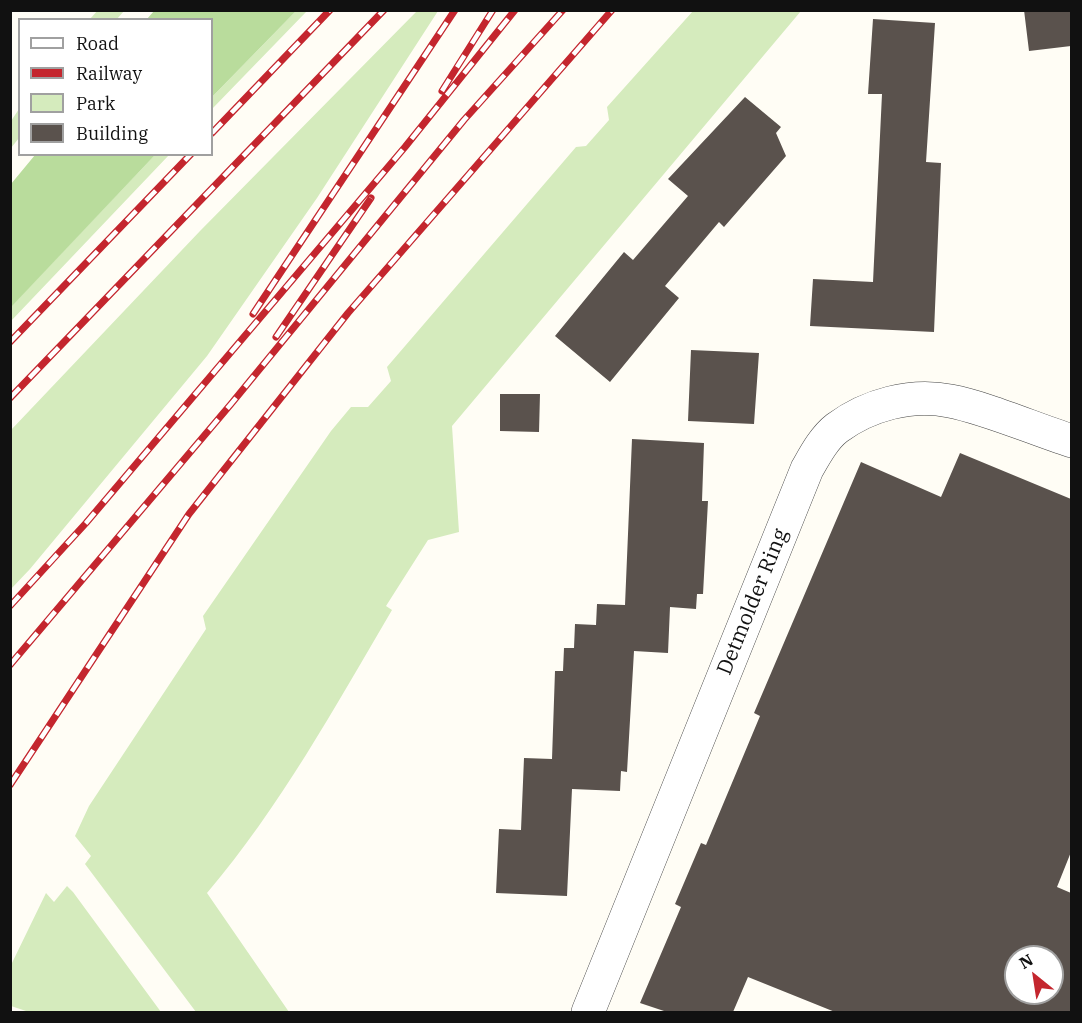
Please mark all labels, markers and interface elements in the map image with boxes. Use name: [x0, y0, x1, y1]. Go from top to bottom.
legend: [18, 18, 213, 156]
text: Road: [76, 32, 119, 55]
text: Railway: [76, 62, 142, 85]
text: Park: [76, 92, 115, 115]
text: Building: [76, 122, 148, 145]
street label: Detmolder Ring: [712, 525, 794, 679]
north arrow: [1004, 945, 1064, 1005]
text: N: [1016, 949, 1036, 973]

